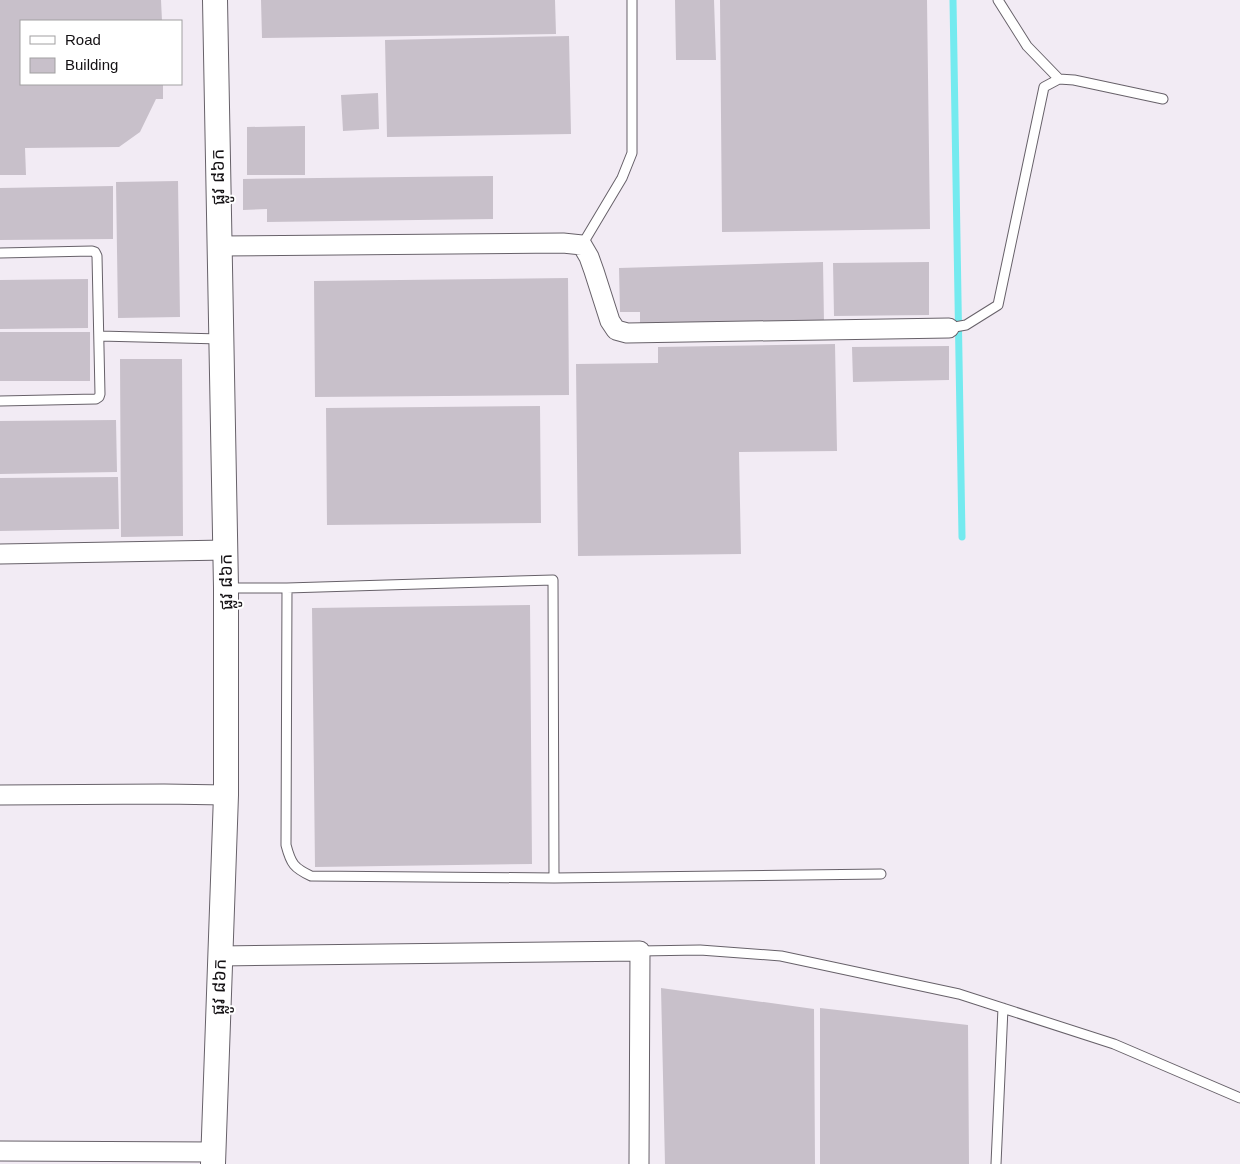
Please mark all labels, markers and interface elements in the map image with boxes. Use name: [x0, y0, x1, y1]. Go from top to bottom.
legend: [20, 20, 182, 85]
text: Road: [65, 31, 101, 48]
text: Building: [65, 56, 118, 73]
street label: ផ្លូវ ៨៦ក: [208, 148, 235, 205]
street label: ផ្លូវ ៨៦ក: [216, 553, 243, 610]
street label: ផ្លូវ ៨៦ក: [208, 958, 236, 1016]

